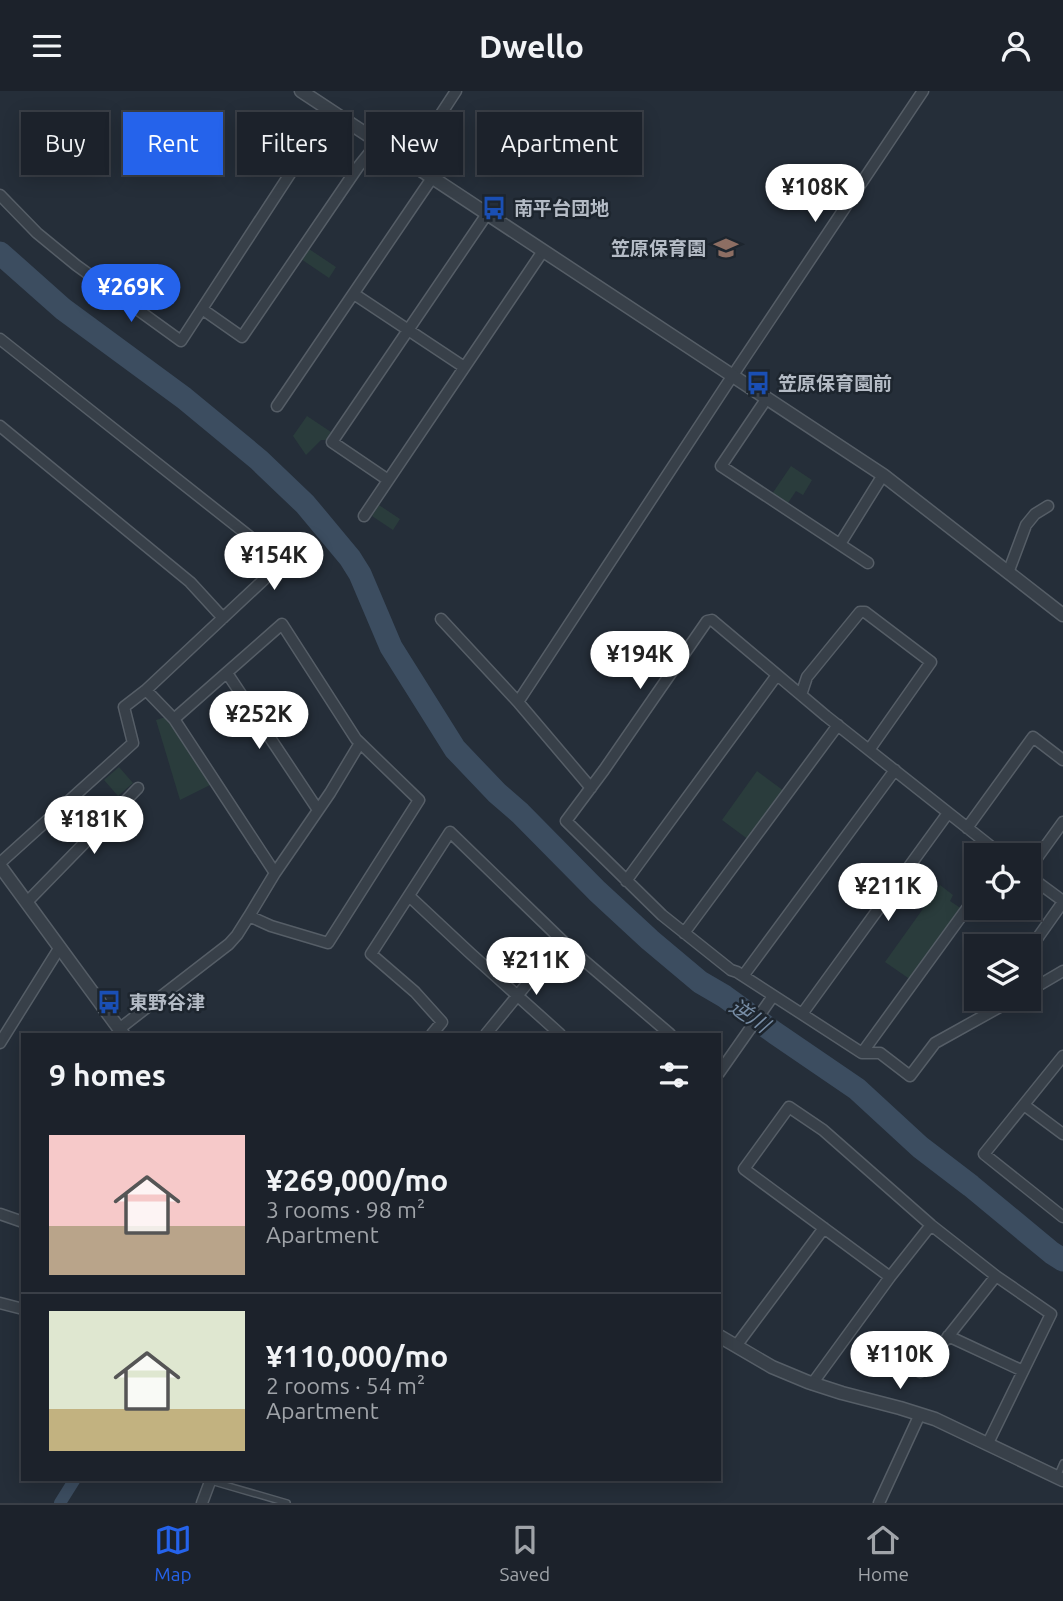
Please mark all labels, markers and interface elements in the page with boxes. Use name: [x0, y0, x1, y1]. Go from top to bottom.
icon: menu: [28, 27, 66, 65]
icon: person: [997, 27, 1035, 65]
text: Dwello: [479, 28, 584, 64]
chip: Buy: [21, 112, 109, 175]
chip: Rent: [123, 112, 223, 175]
chip: Filters: [237, 112, 352, 175]
chip: New: [366, 112, 463, 175]
chip: Apartment: [477, 112, 642, 175]
pin: ¥108K: [766, 165, 864, 224]
text: ¥108K: [781, 174, 849, 199]
bus stop icon: 南平台団地: [480, 194, 508, 222]
place label: 南平台団地: [514, 197, 609, 219]
school or university icon: 笠原保育園: [712, 234, 740, 262]
place label: 笠原保育園: [611, 237, 706, 259]
pin: ¥269K: [82, 265, 180, 324]
text: ¥269K: [97, 274, 165, 299]
bus stop icon: 笠原保育園前: [744, 369, 772, 397]
place label: 笠原保育園前: [778, 372, 892, 394]
pin: ¥154K: [225, 533, 323, 592]
text: ¥154K: [240, 542, 308, 567]
pin: ¥194K: [591, 631, 689, 691]
text: ¥194K: [606, 641, 674, 666]
pin: ¥252K: [210, 691, 308, 751]
text: ¥252K: [225, 701, 293, 726]
pin: ¥181K: [45, 797, 143, 856]
text: ¥181K: [60, 806, 128, 831]
map controls: [964, 843, 1041, 1011]
button: locate: [964, 843, 1041, 920]
pin: ¥211K: [839, 863, 937, 923]
text: ¥211K: [854, 873, 922, 898]
button: layers: [964, 934, 1041, 1011]
pin: ¥211K: [487, 937, 585, 997]
text: ¥211K: [502, 947, 570, 972]
bus stop icon: 東野谷津: [95, 988, 123, 1016]
place label: 東野谷津: [129, 991, 205, 1013]
water label: 逆川: [726, 993, 776, 1038]
icon: filters: [655, 1056, 693, 1094]
text: 9 homes: [49, 1058, 166, 1092]
icon: home: [105, 1163, 189, 1247]
text: ¥269,000/mo: [266, 1163, 448, 1197]
text: 3 rooms · 98 m²: [266, 1197, 425, 1222]
text: Apartment: [266, 1222, 379, 1247]
pin: ¥110K: [851, 1331, 949, 1391]
icon: home: [105, 1339, 189, 1423]
text: ¥110,000/mo: [266, 1339, 448, 1373]
text: ¥110K: [866, 1341, 934, 1366]
text: 2 rooms · 54 m²: [266, 1373, 425, 1398]
text: Apartment: [266, 1398, 379, 1423]
tab: Map: [154, 1521, 192, 1585]
tab: Saved: [500, 1521, 550, 1585]
tab: Home: [858, 1521, 909, 1585]

